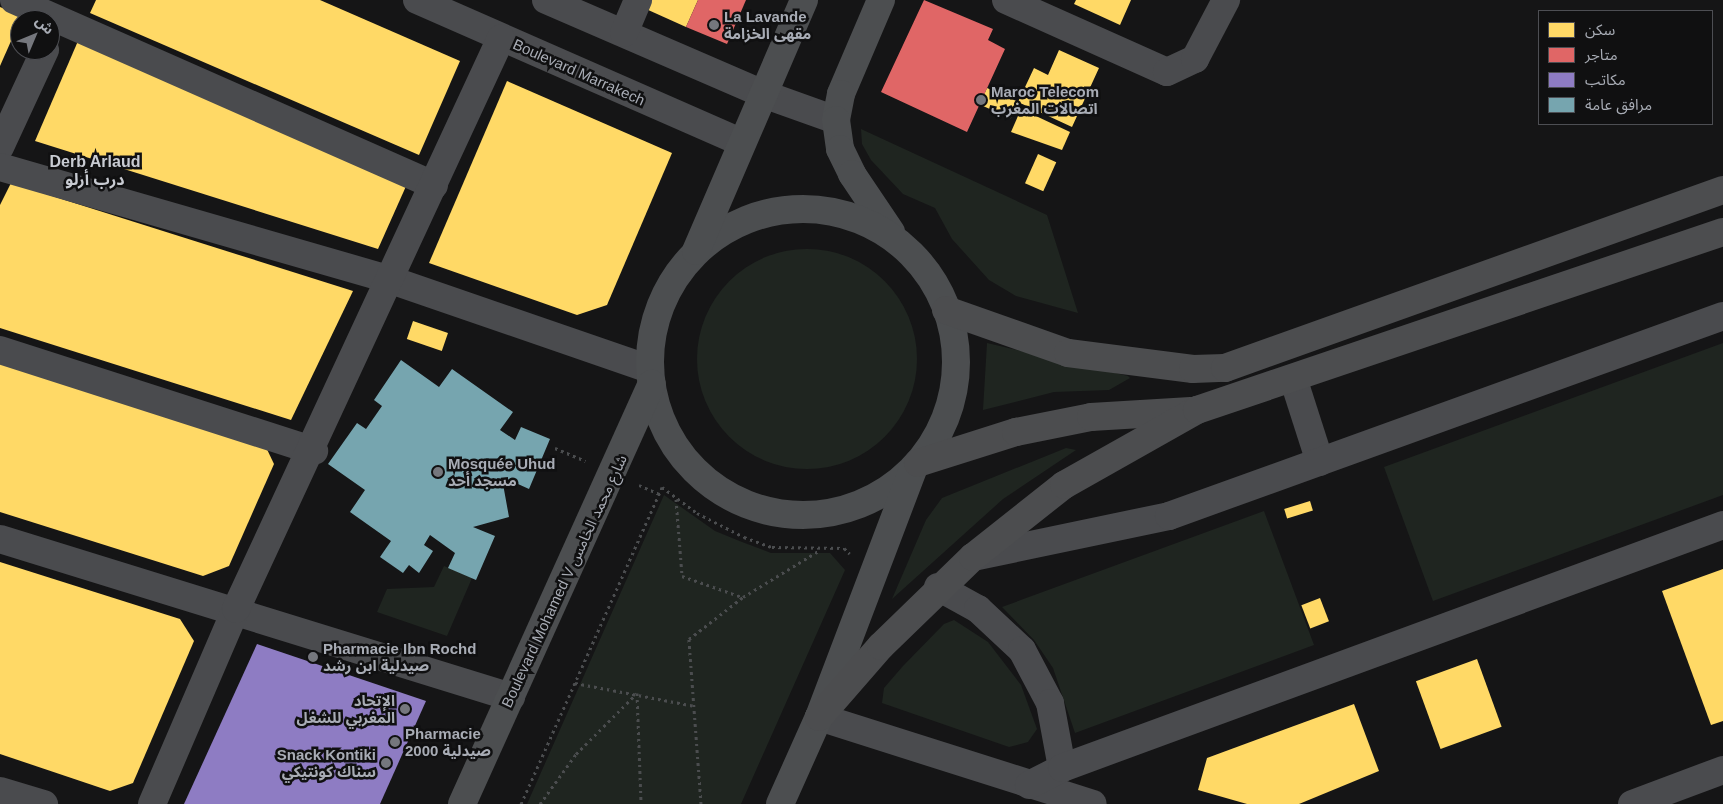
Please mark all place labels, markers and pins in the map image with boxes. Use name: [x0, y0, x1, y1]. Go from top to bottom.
place label: La Lavande مقهى الخزامة: [724, 7, 811, 42]
marker: La Lavande مقهى الخزامة: [708, 19, 720, 31]
place label: Maroc Telecom اتصالات المغرب: [991, 82, 1099, 117]
marker: Maroc Telecom اتصالات المغرب: [975, 94, 987, 106]
place label: Mosquée Uhud مسجد أحد: [448, 454, 555, 489]
marker: Mosquée Uhud مسجد أحد: [432, 466, 444, 478]
place label: Pharmacie Ibn Rochd صيدلية ابن رشد: [323, 639, 476, 674]
marker: Pharmacie Ibn Rochd صيدلية ابن رشد: [307, 651, 319, 663]
place label: الإتحاد المغربي للشغل: [297, 691, 395, 726]
marker: الإتحاد المغربي للشغل: [399, 703, 411, 715]
place label: Pharmacie 2000 صيدلية: [405, 724, 491, 759]
marker: Pharmacie 2000 صيدلية: [389, 736, 401, 748]
place label: Snack Kontiki سناك كونتيكي: [277, 745, 376, 780]
marker: Snack Kontiki سناك كونتيكي: [380, 757, 392, 769]

